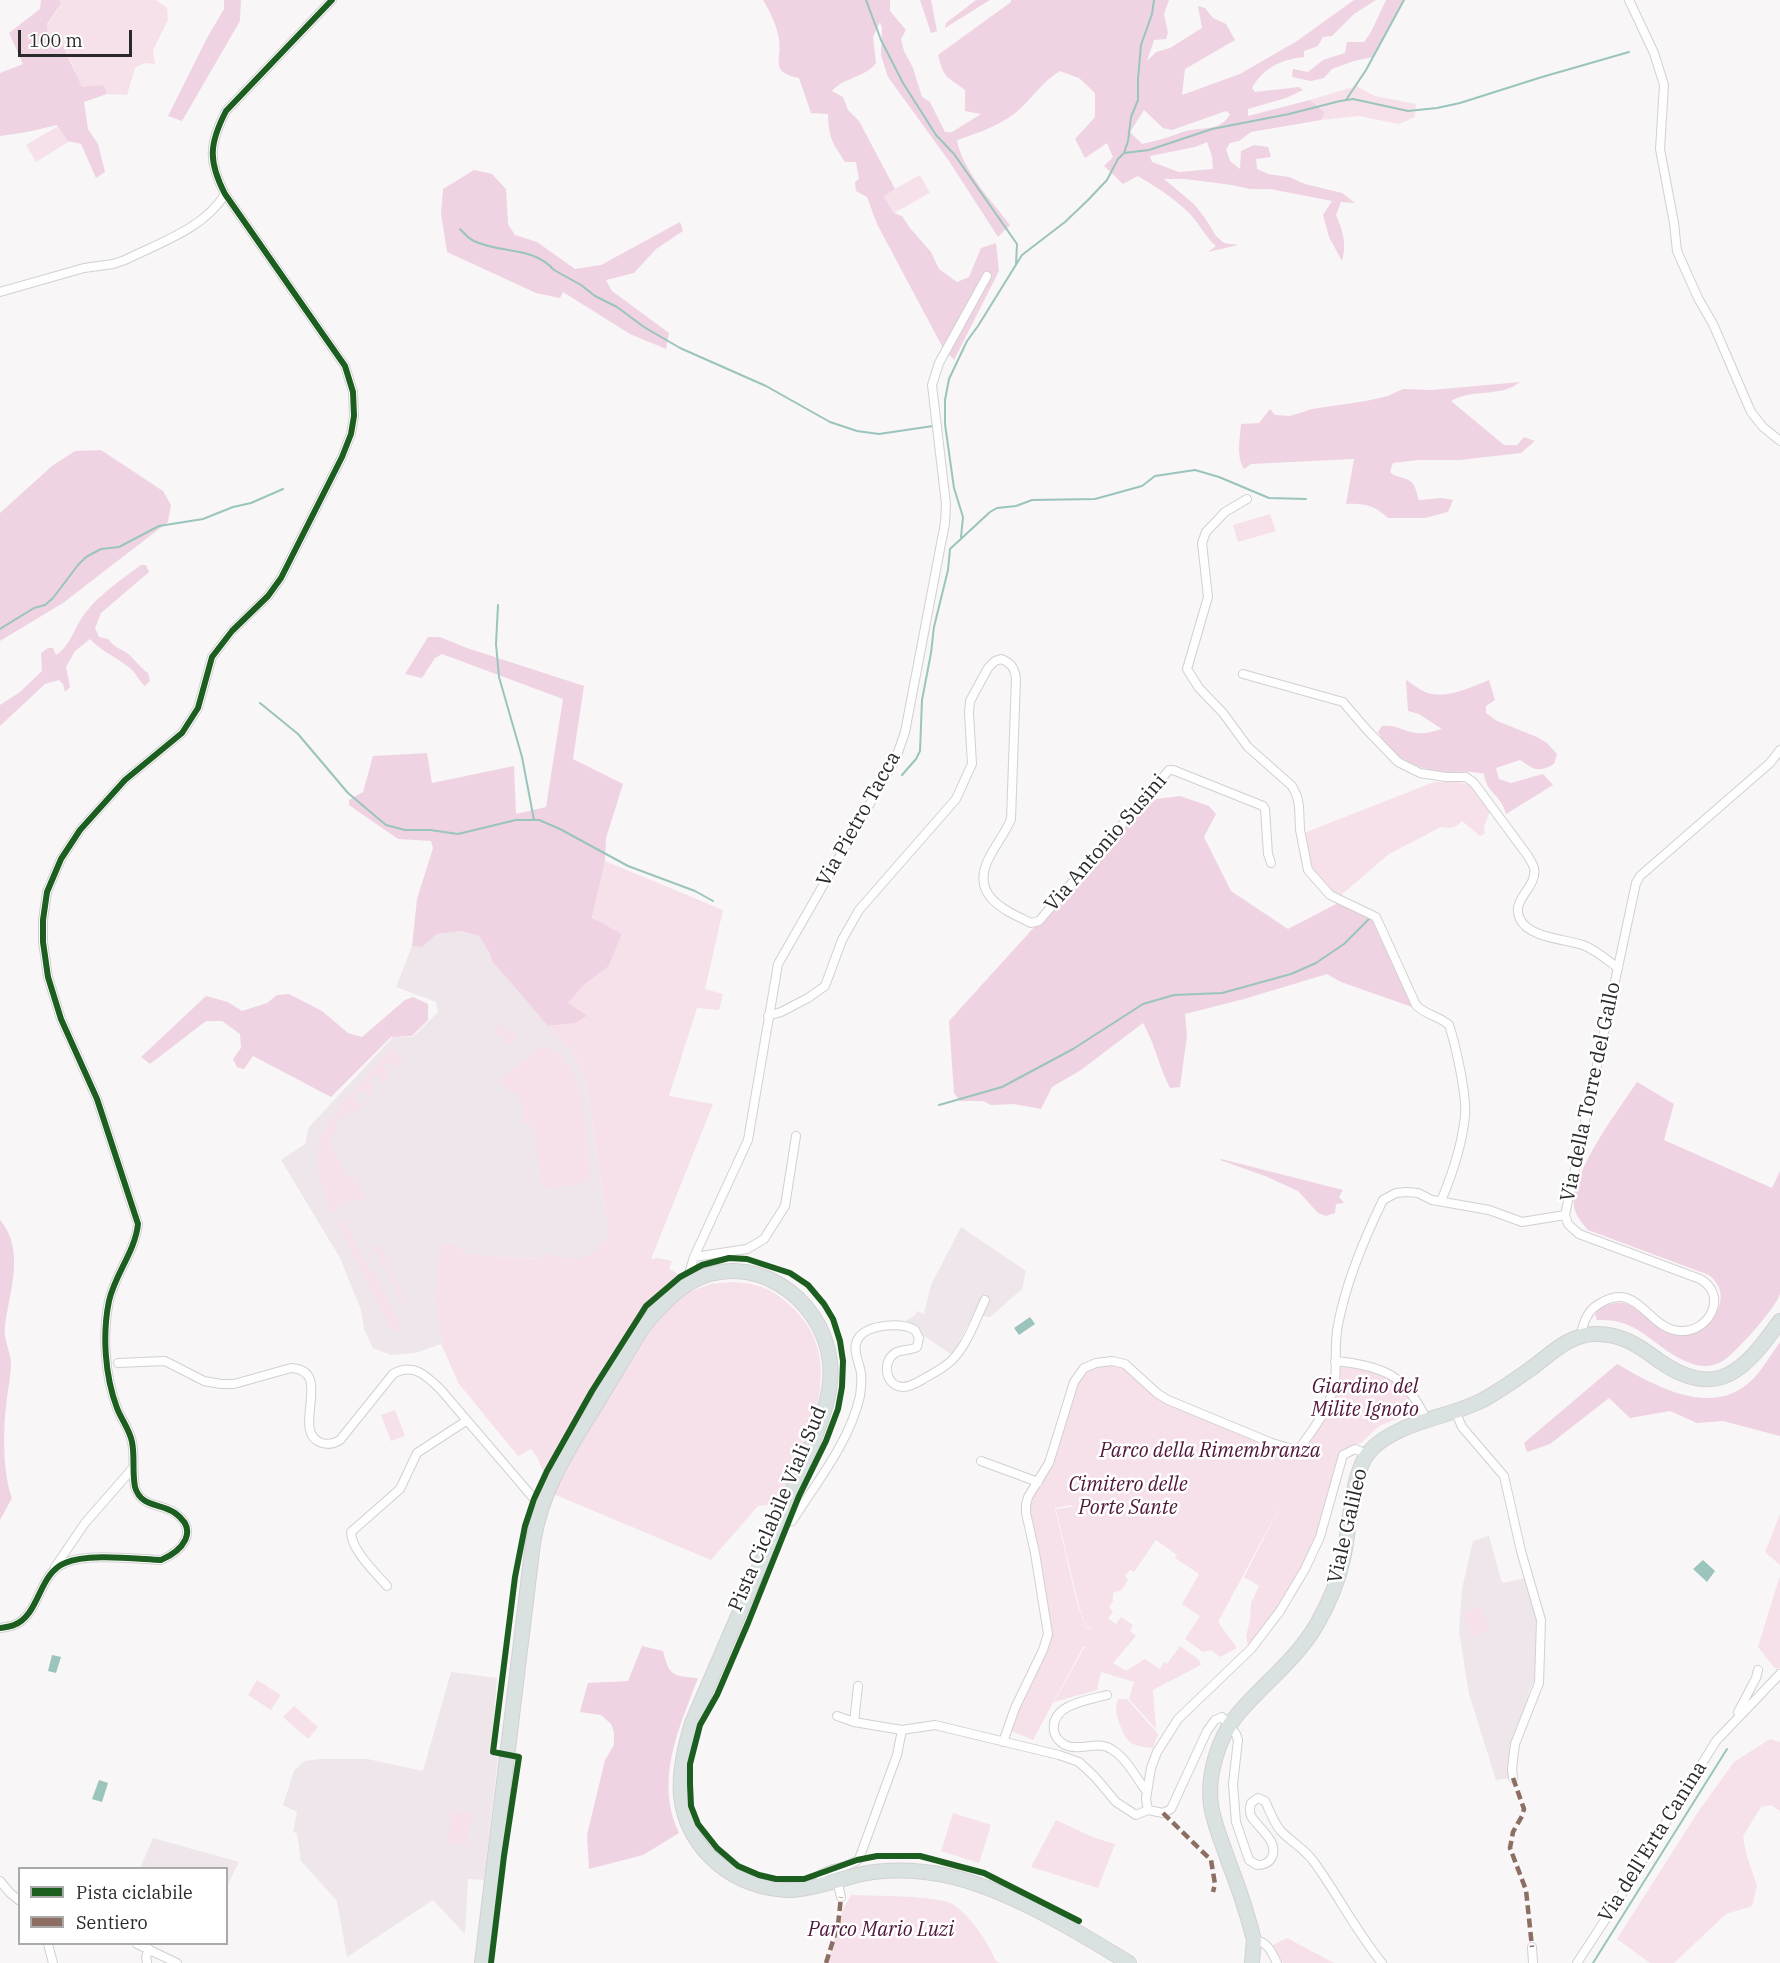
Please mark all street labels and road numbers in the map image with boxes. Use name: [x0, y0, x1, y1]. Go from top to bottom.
street label: Via Pietro Tacca: [812, 747, 906, 891]
street label: Via Antonio Susini: [1040, 770, 1172, 916]
street label: Via della Torre del Gallo: [1556, 980, 1626, 1204]
street label: Pista Ciclabile Viali Sud: [724, 1403, 832, 1615]
street label: Viale Galileo: [1323, 1466, 1373, 1586]
street label: Via dell'Erta Canina: [1594, 1757, 1712, 1927]

